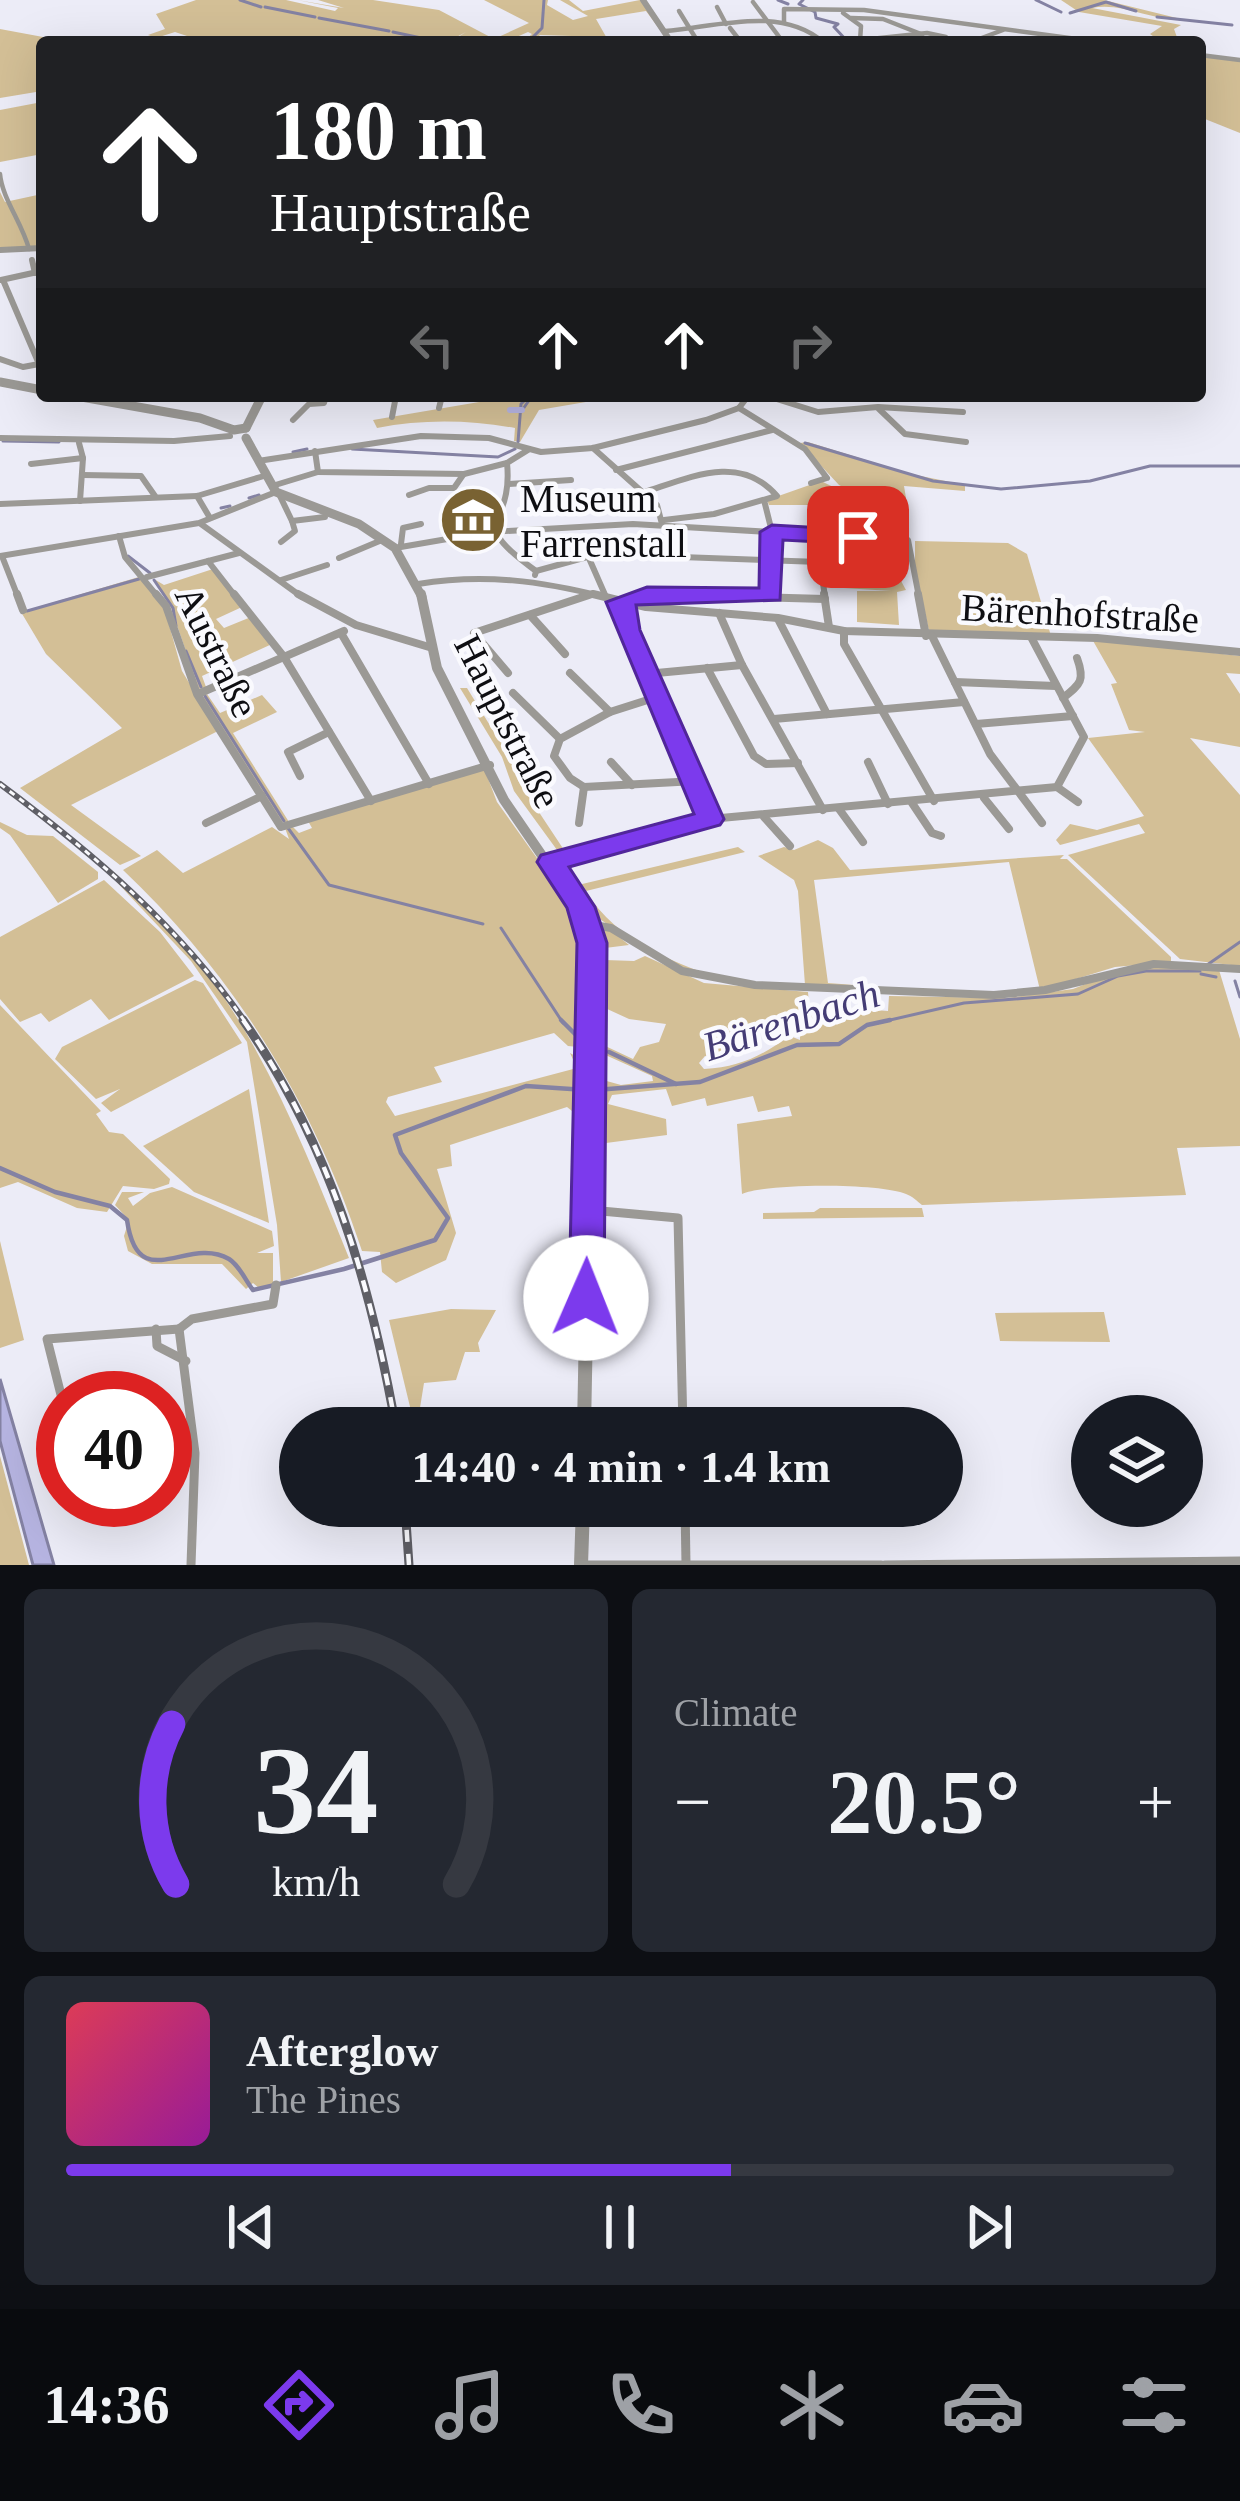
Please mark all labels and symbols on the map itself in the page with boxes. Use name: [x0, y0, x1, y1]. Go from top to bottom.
place label: Museum Farrenstall: [520, 477, 687, 565]
museum icon: Museum Farrenstall: [438, 485, 508, 555]
pin: [807, 486, 909, 588]
street label: Austraße: [167, 578, 267, 724]
street label: Bärenhofstraße: [960, 585, 1200, 641]
street label: Hauptstraße: [445, 627, 570, 815]
water label: Bärenbach: [697, 970, 885, 1070]
position arrow: [523, 1235, 649, 1361]
speed limit sign: 40: [36, 1371, 192, 1527]

